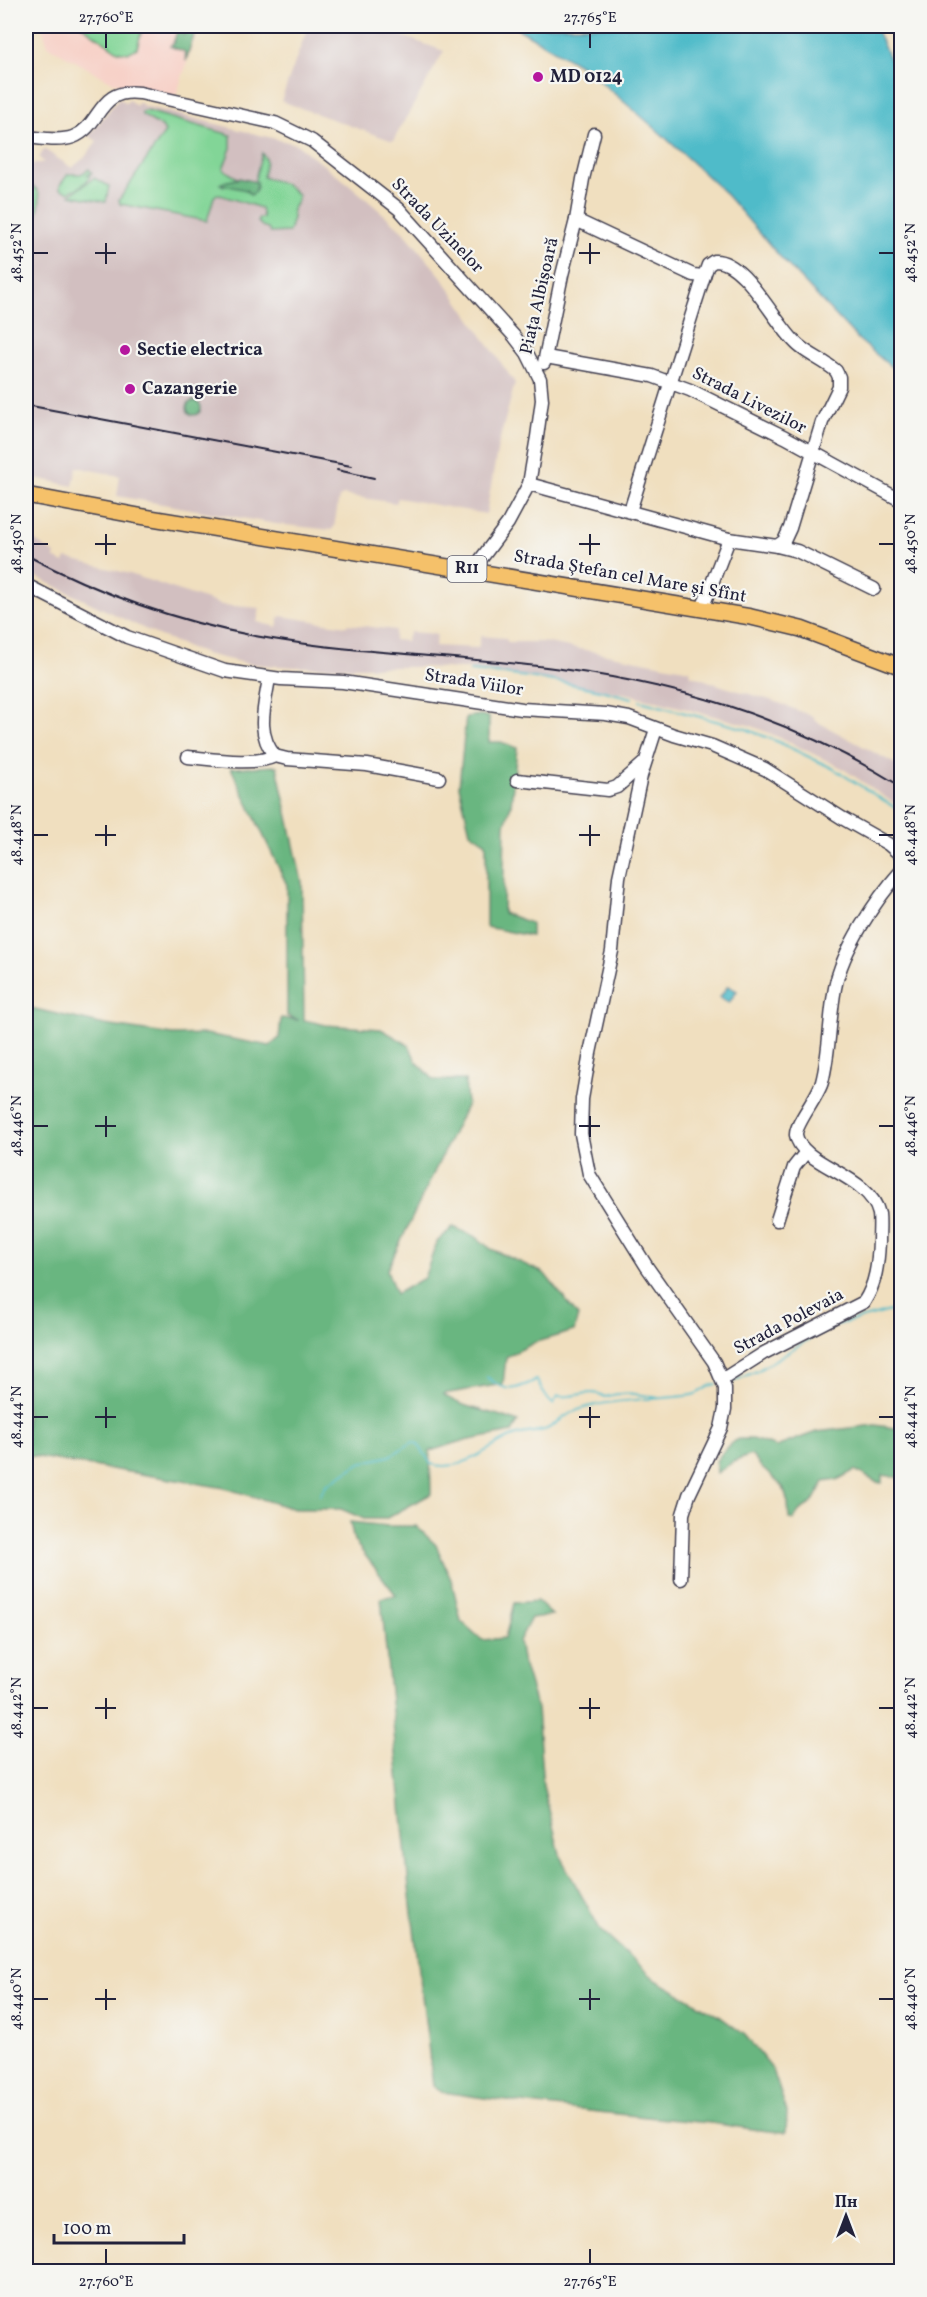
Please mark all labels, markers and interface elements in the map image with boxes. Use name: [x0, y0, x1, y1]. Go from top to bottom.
text: 27.760°E: [79, 8, 133, 29]
text: 27.765°E: [563, 8, 617, 29]
place label: MD 0124: [550, 65, 623, 90]
marker: MD 0124: [531, 70, 545, 84]
street label: Strada Uzinelor: [385, 173, 489, 280]
text: 48.452°N: [7, 223, 28, 283]
text: 48.452°N: [901, 223, 922, 283]
street label: Piața Albișoară: [514, 235, 566, 357]
place label: Sectie electrica: [137, 338, 263, 363]
marker: Sectie electrica: [118, 343, 132, 357]
street label: Strada Livezilor: [687, 361, 811, 441]
place label: Cazangerie: [142, 377, 237, 402]
marker: Cazangerie: [123, 382, 137, 396]
text: 48.450°N: [7, 514, 28, 574]
text: 48.450°N: [901, 514, 922, 574]
street label: Strada Ştefan cel Mare şi Sfînt: [512, 544, 748, 610]
road number: R11: [448, 556, 486, 582]
street label: Strada Viilor: [423, 663, 526, 703]
text: 48.448°N: [7, 804, 28, 866]
text: 48.448°N: [901, 804, 922, 866]
text: 48.446°N: [7, 1095, 28, 1157]
text: 48.446°N: [901, 1095, 922, 1157]
street label: Strada Polevaia: [729, 1282, 849, 1362]
text: 48.444°N: [7, 1386, 28, 1448]
text: 48.444°N: [901, 1386, 922, 1448]
text: 48.442°N: [7, 1677, 28, 1739]
text: 48.442°N: [901, 1677, 922, 1739]
text: 48.440°N: [7, 1968, 28, 2030]
text: 48.440°N: [901, 1968, 922, 2030]
north arrow: [816, 2186, 876, 2246]
text: Пн: [835, 2192, 857, 2214]
scale bar: [54, 2207, 184, 2245]
text: 100 m: [63, 2217, 112, 2242]
text: 27.760°E: [79, 2272, 133, 2293]
text: 27.765°E: [563, 2272, 617, 2293]

